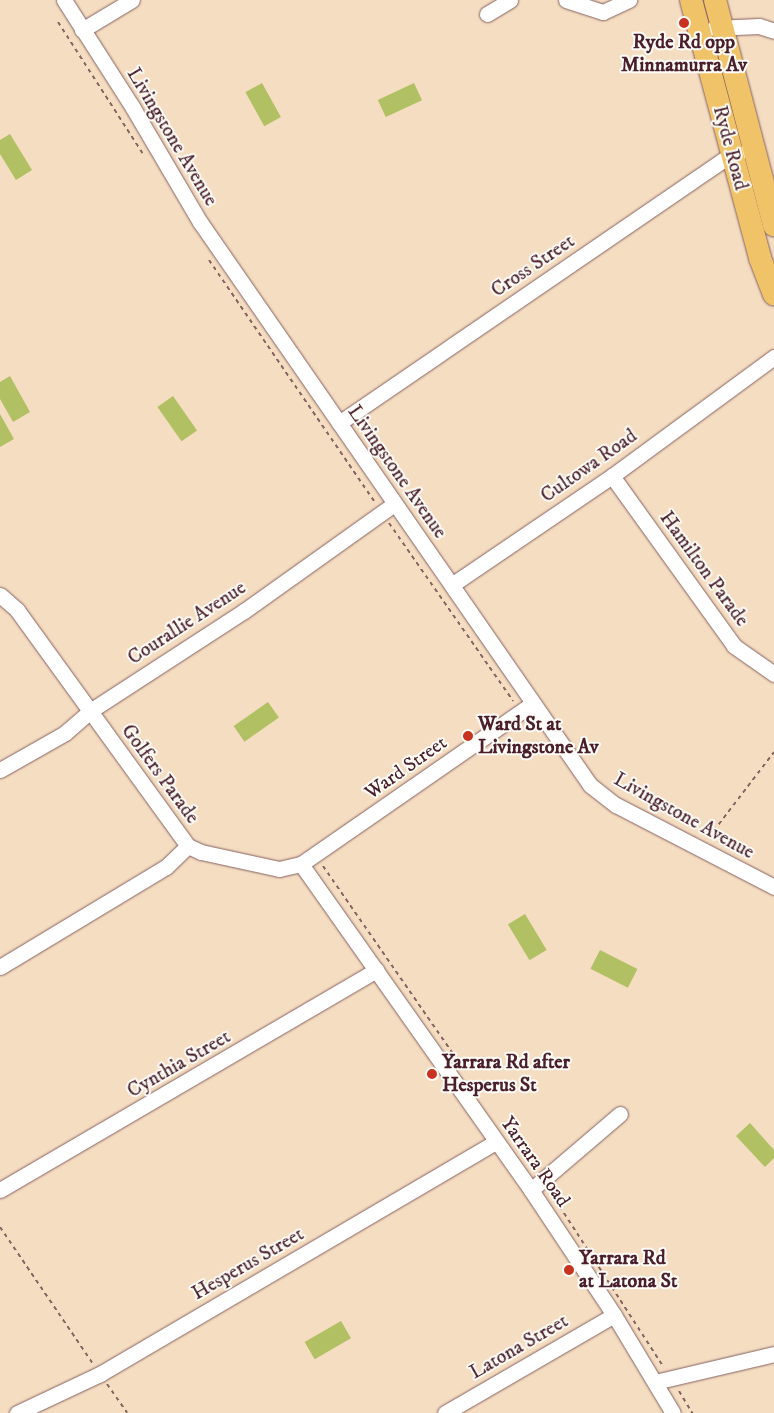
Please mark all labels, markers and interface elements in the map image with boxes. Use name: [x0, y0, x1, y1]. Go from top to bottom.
marker: Ryde Rd opp Minnamurra Av: [678, 17, 690, 29]
place label: Ryde Rd opp Minnamurra Av: [621, 31, 747, 78]
street label: Livingstone Avenue: [121, 63, 223, 211]
street label: Ryde Road: [707, 103, 753, 193]
street label: Cross Street: [487, 229, 579, 303]
street label: Livingstone Avenue: [342, 401, 452, 543]
street label: Cultowa Road: [536, 424, 642, 508]
street label: Hamilton Parade: [654, 507, 754, 631]
street label: Courallie Avenue: [123, 576, 251, 670]
place label: Ward St at Livingstone Av: [478, 712, 599, 759]
street label: Golfers Parade: [116, 720, 204, 828]
marker: Ward St at Livingstone Av: [462, 730, 474, 742]
street label: Ward Street: [360, 731, 452, 805]
street label: Livingstone Avenue: [609, 767, 759, 865]
street label: Cynthia Street: [123, 1025, 235, 1103]
place label: Yarrara Rd after Hesperus St: [442, 1050, 570, 1097]
marker: Yarrara Rd after Hesperus St: [426, 1068, 438, 1080]
street label: Yarrara Road: [495, 1112, 575, 1212]
street label: Hesperus Street: [188, 1222, 308, 1306]
place label: Yarrara Rd at Latona St: [579, 1246, 677, 1293]
marker: Yarrara Rd at Latona St: [563, 1264, 575, 1276]
street label: Latona Street: [466, 1309, 572, 1385]

